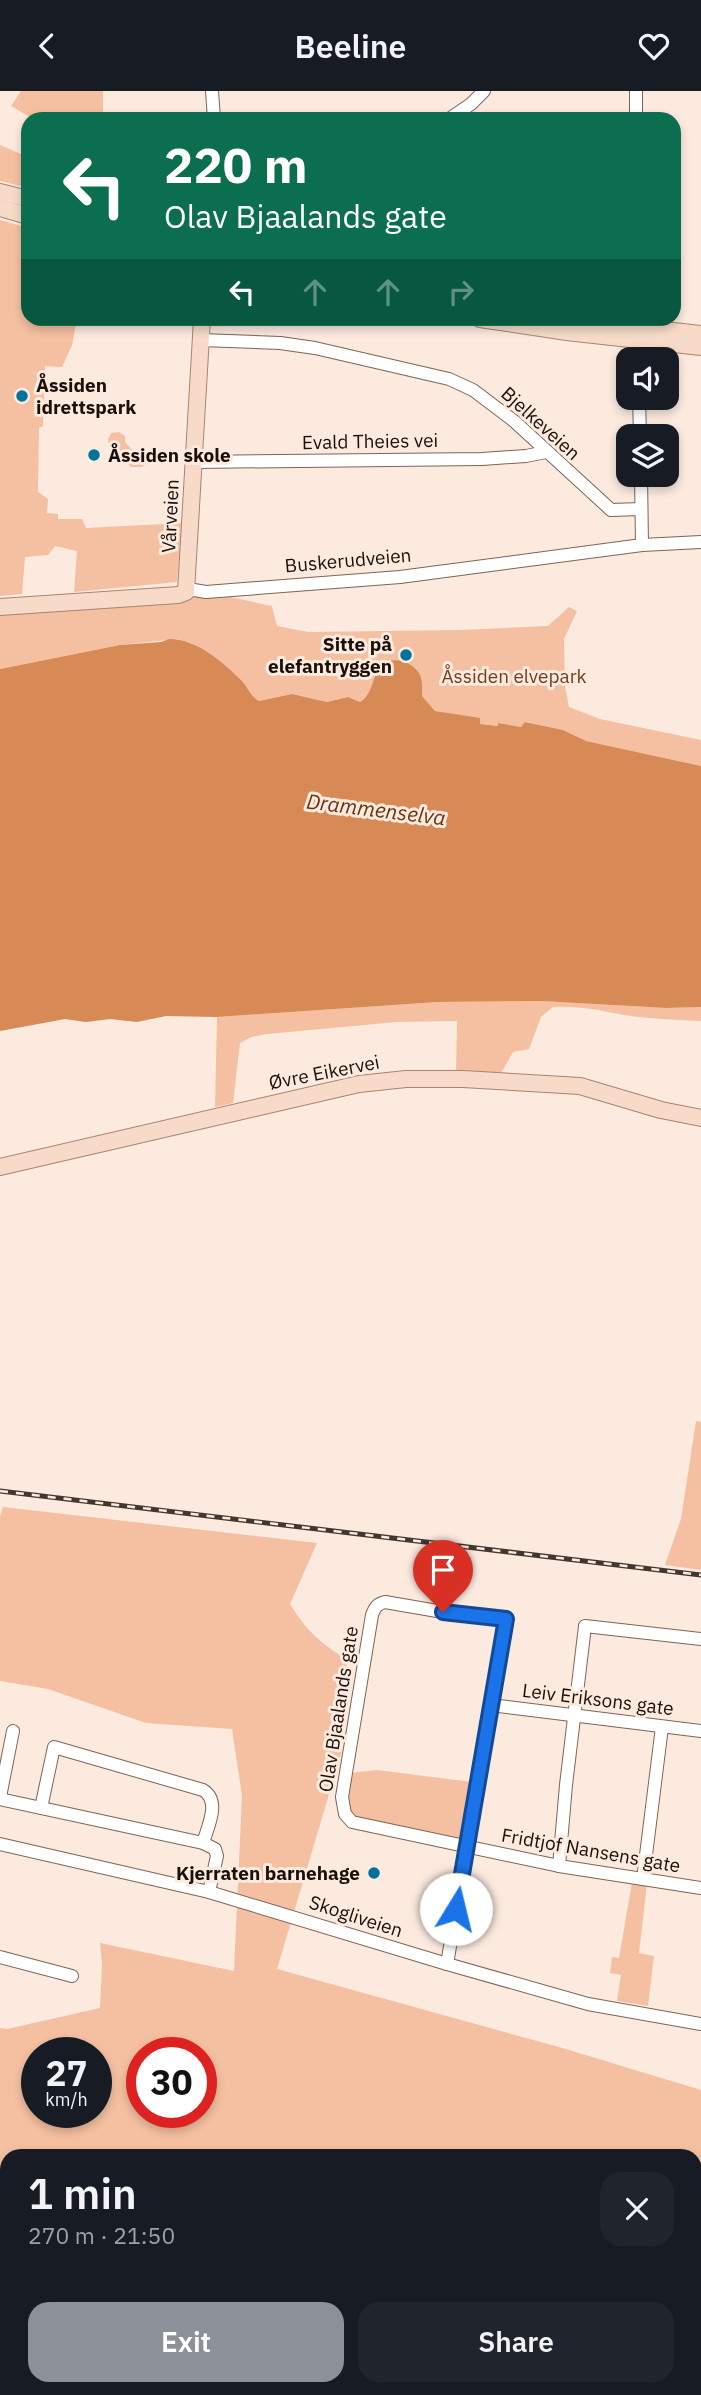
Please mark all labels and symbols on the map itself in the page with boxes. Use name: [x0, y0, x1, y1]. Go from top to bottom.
place label: Åssiden idrettspark: [36, 372, 136, 419]
street label: Bjelkeveien: [496, 381, 586, 465]
marker: Åssiden idrettspark: [14, 388, 30, 404]
street label: Evald Theies vei: [302, 428, 438, 454]
place label: Åssiden skole: [108, 442, 231, 467]
marker: Åssiden skole: [86, 447, 102, 463]
street label: Vårveien: [156, 478, 184, 554]
street label: Buskerudveien: [284, 543, 412, 577]
place label: Sitte på elefantryggen: [268, 632, 392, 678]
marker: Sitte på elefantryggen: [398, 647, 414, 663]
park label: Åssiden elvepark: [441, 664, 587, 688]
water label: Drammenselva: [305, 787, 447, 831]
street label: Øvre Eikervei: [267, 1050, 381, 1094]
pin: [413, 1540, 473, 1612]
street label: Olav Bjaalands gate: [313, 1624, 363, 1794]
street label: Leiv Eriksons gate: [521, 1678, 675, 1720]
street label: Fridtjof Nansens gate: [500, 1822, 682, 1878]
place label: Kjerraten barnehage: [176, 1861, 360, 1885]
marker: Kjerraten barnehage: [366, 1865, 382, 1881]
position arrow: [419, 1872, 493, 1946]
street label: Skogliveien: [306, 1890, 406, 1942]
speed limit sign: 30: [126, 2037, 217, 2128]

